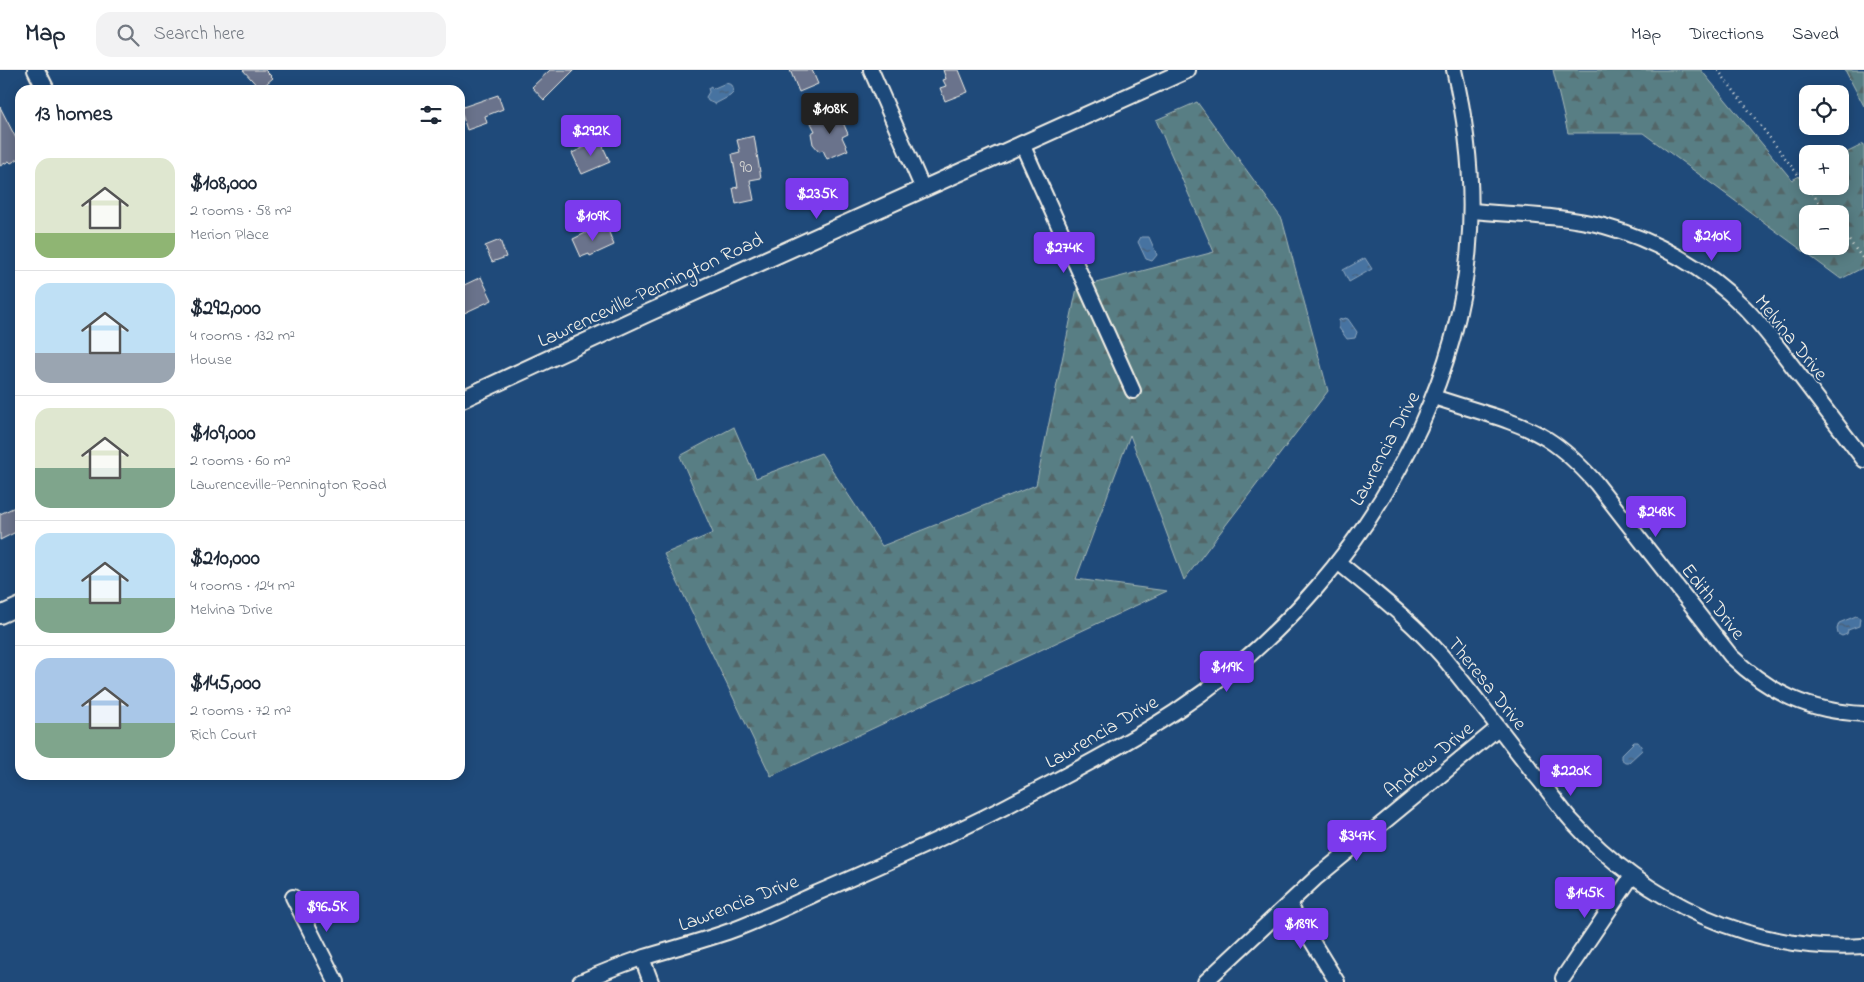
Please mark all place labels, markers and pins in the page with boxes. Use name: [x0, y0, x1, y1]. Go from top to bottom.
pin: $108K: [795, 92, 865, 135]
pin: $292K: [556, 114, 626, 157]
pin: $235K: [782, 178, 852, 220]
pin: $109K: [558, 200, 628, 242]
pin: $210K: [1677, 220, 1747, 262]
pin: $274K: [1029, 232, 1099, 274]
pin: $248K: [1621, 496, 1691, 538]
pin: $119K: [1192, 650, 1262, 693]
pin: $220K: [1536, 754, 1606, 797]
pin: $347K: [1322, 820, 1392, 862]
pin: $145K: [1550, 876, 1620, 919]
pin: $96.5K: [286, 890, 368, 933]
pin: $189K: [1266, 908, 1336, 950]

